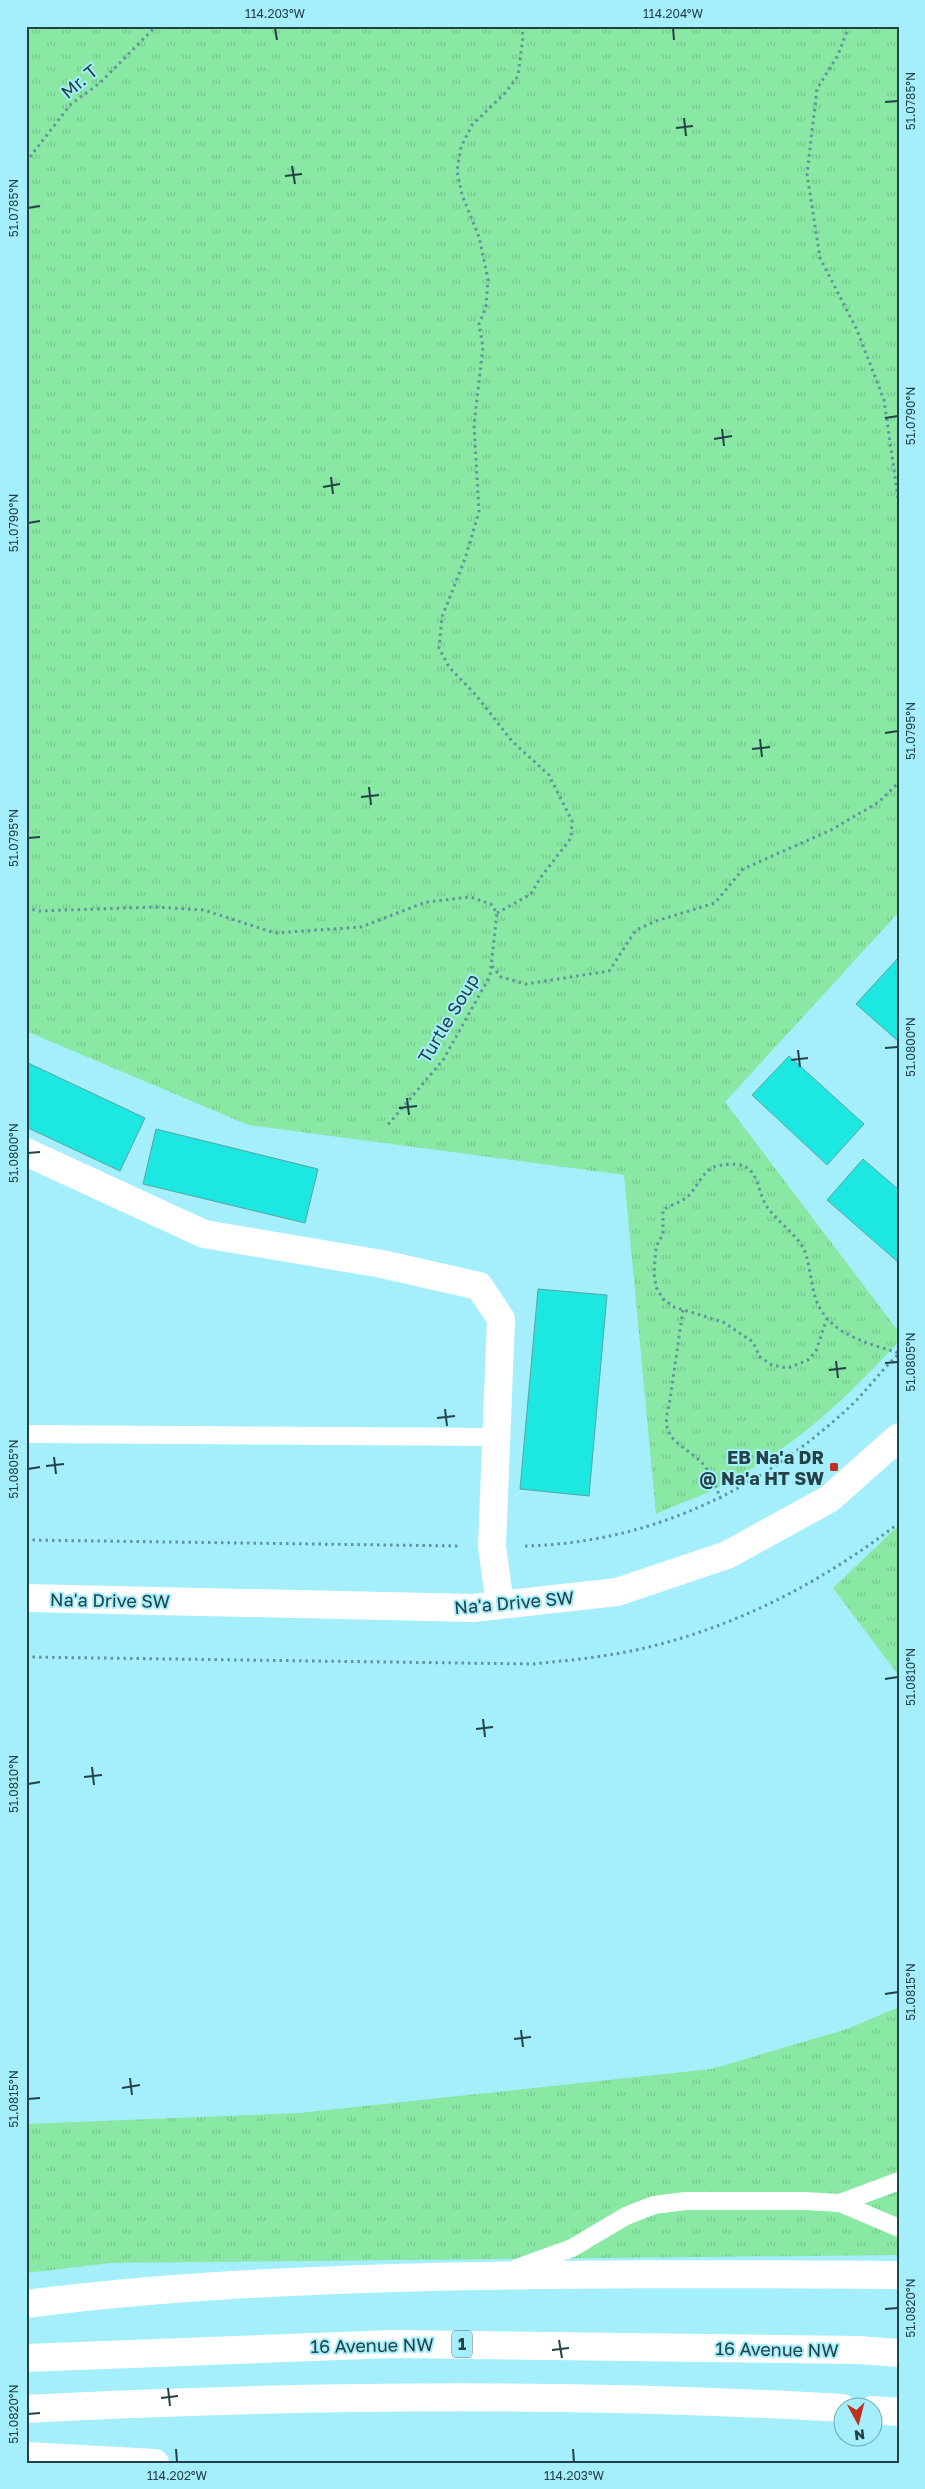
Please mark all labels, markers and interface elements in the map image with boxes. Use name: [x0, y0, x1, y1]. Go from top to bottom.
text: 114.203°W: [245, 6, 306, 21]
text: 114.204°W: [643, 6, 703, 21]
street label: Mr. T: [56, 59, 102, 103]
text: 51.0785°N: [903, 72, 918, 130]
text: 51.0785°N: [6, 179, 21, 237]
text: 51.0790°N: [903, 387, 918, 445]
text: 51.0790°N: [6, 494, 21, 552]
text: 51.0795°N: [903, 702, 918, 760]
text: 51.0795°N: [6, 809, 21, 867]
street label: Turtle Soup: [413, 970, 483, 1066]
text: 51.0800°N: [903, 1017, 918, 1077]
text: 51.0800°N: [6, 1123, 21, 1183]
text: 51.0805°N: [903, 1332, 918, 1392]
text: 51.0805°N: [6, 1439, 21, 1499]
place label: EB Na'a DR @ Na'a HT SW: [699, 1446, 824, 1489]
marker: EB Na'a DR @ Na'a HT SW: [828, 1461, 840, 1473]
street label: Na'a Drive SW: [453, 1586, 575, 1618]
street label: Na'a Drive SW: [50, 1588, 170, 1612]
text: 51.0810°N: [903, 1648, 918, 1706]
text: 51.0810°N: [6, 1755, 21, 1813]
text: 51.0815°N: [903, 1963, 918, 2021]
text: 51.0815°N: [6, 2070, 21, 2128]
text: 51.0820°N: [903, 2278, 918, 2338]
road number: 1: [452, 2330, 472, 2358]
street label: 16 Avenue NW: [310, 2333, 434, 2357]
street label: 16 Avenue NW: [715, 2337, 839, 2361]
text: 51.0820°N: [6, 2384, 21, 2444]
north arrow: [832, 2396, 882, 2446]
text: N: [853, 2426, 866, 2444]
text: 114.202°W: [147, 2468, 208, 2483]
text: 114.203°W: [544, 2468, 605, 2483]

